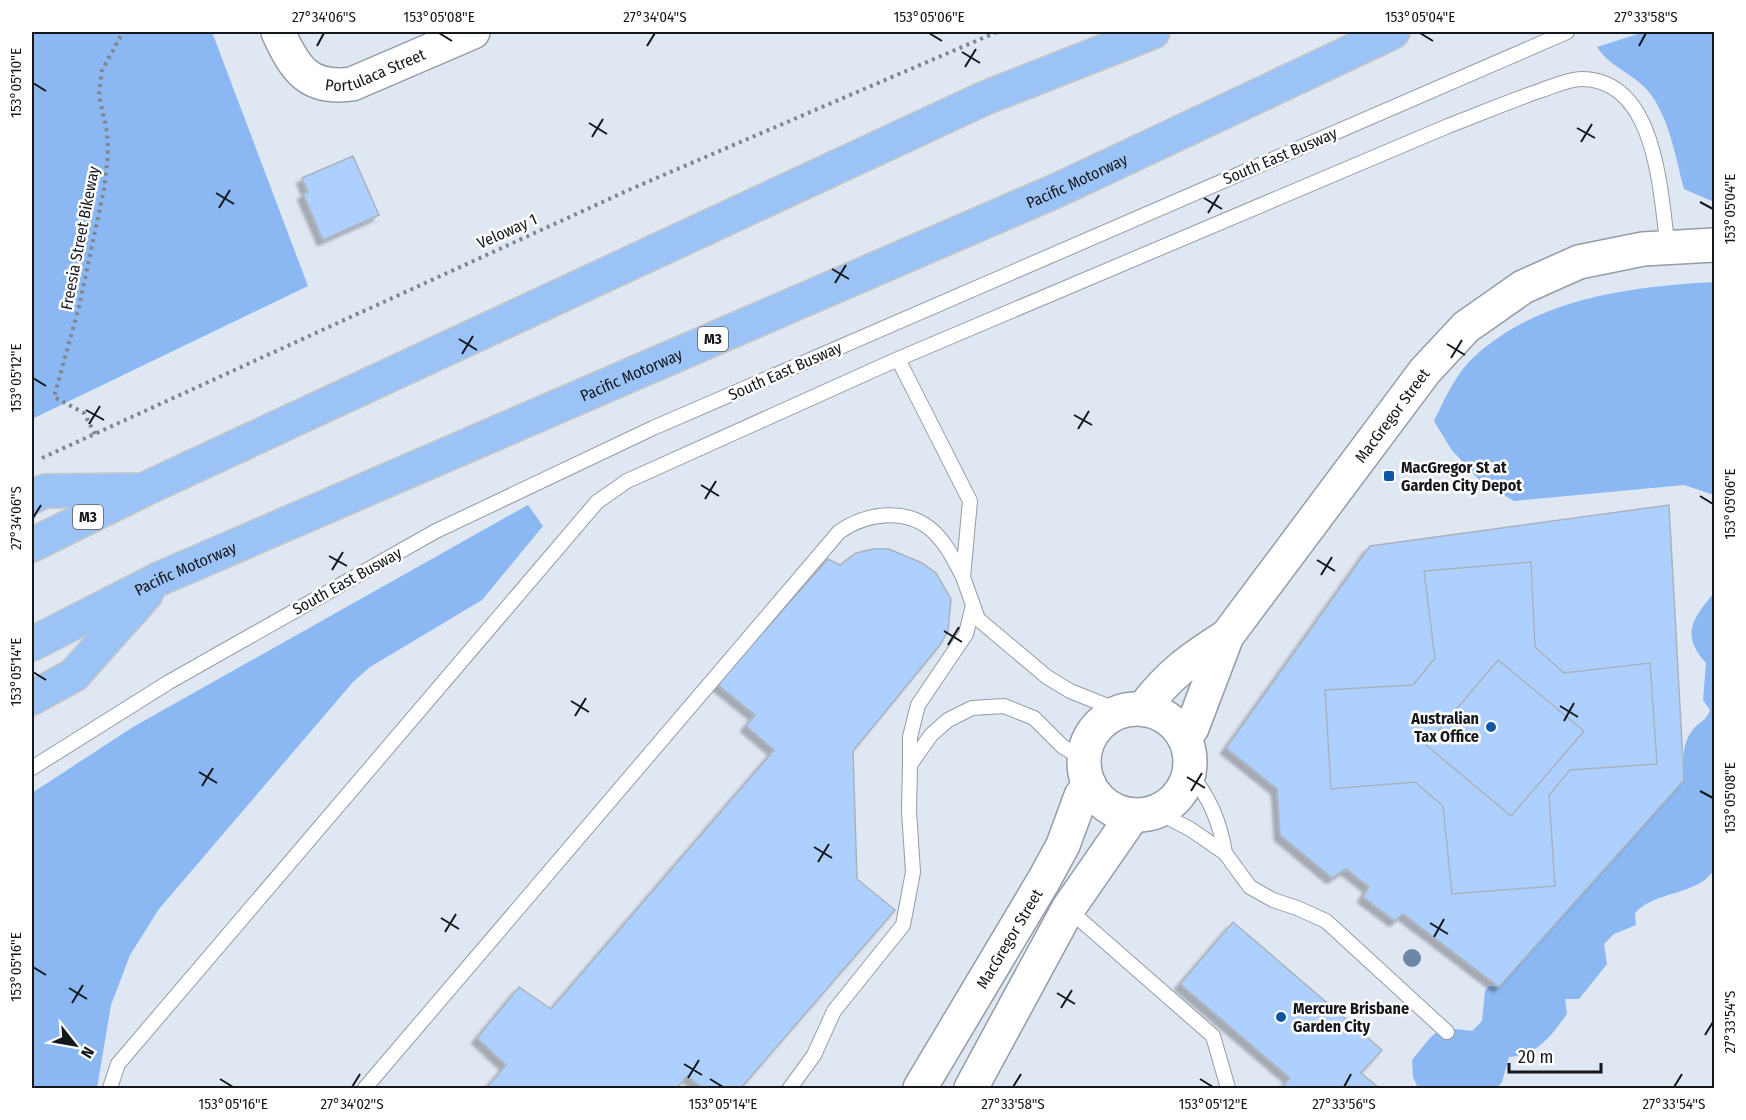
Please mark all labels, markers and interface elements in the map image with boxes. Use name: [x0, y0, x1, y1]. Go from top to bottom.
text: 27°34'06"S: [292, 8, 356, 26]
text: 153°05'08"E: [403, 8, 475, 26]
text: 27°34'04"S: [623, 8, 687, 26]
text: 153°05'06"E: [893, 8, 965, 26]
text: 153°05'04"E: [1385, 8, 1455, 26]
text: 27°33'58"S: [1614, 8, 1678, 26]
street label: Portulaca Street: [324, 44, 429, 95]
text: 153°05'10"E: [7, 48, 25, 118]
street label: South East Busway: [1220, 123, 1341, 189]
street label: Pacific Motorway: [1023, 149, 1131, 212]
street label: Freesia Street Bikeway: [57, 164, 103, 311]
text: 153°05'04"E: [1721, 174, 1739, 244]
street label: Veloway 1: [474, 209, 540, 253]
road number: M3: [698, 327, 728, 351]
street label: South East Busway: [725, 337, 845, 404]
text: 153°05'12"E: [7, 344, 25, 412]
street label: Pacific Motorway: [577, 344, 686, 405]
street label: MacGregor Street: [1351, 364, 1434, 466]
place label: MacGregor St at Garden City Depot: [1401, 458, 1522, 495]
text: 153°05'06"E: [1721, 468, 1739, 540]
marker: MacGregor St at Garden City Depot: [1382, 469, 1396, 483]
text: 27°34'06"S: [7, 486, 25, 550]
road number: M3: [73, 505, 103, 529]
street label: Pacific Motorway: [131, 537, 240, 599]
street label: South East Busway: [289, 543, 406, 619]
text: 153°05'14"E: [7, 638, 25, 706]
place label: Australian Tax Office: [1410, 709, 1479, 746]
marker: Australian Tax Office: [1484, 720, 1498, 734]
text: 153°05'08"E: [1721, 762, 1739, 834]
street label: MacGregor Street: [972, 885, 1047, 992]
text: 153°05'16"E: [7, 932, 25, 1002]
text: 27°33'54"S: [1721, 991, 1739, 1053]
place label: Mercure Brisbane Garden City: [1293, 999, 1409, 1036]
marker: Mercure Brisbane Garden City: [1274, 1010, 1288, 1024]
north arrow: [45, 1015, 105, 1075]
scale bar: [1509, 1036, 1600, 1074]
text: N: [77, 1043, 98, 1061]
text: 20 m: [1518, 1046, 1553, 1068]
text: 153°05'16"E: [198, 1095, 268, 1113]
text: 27°34'02"S: [320, 1095, 384, 1113]
text: 153°05'14"E: [689, 1095, 757, 1113]
text: 27°33'58"S: [981, 1095, 1045, 1113]
text: 153°05'12"E: [1179, 1095, 1247, 1113]
text: 27°33'56"S: [1312, 1095, 1376, 1113]
text: 27°33'54"S: [1643, 1095, 1705, 1113]

